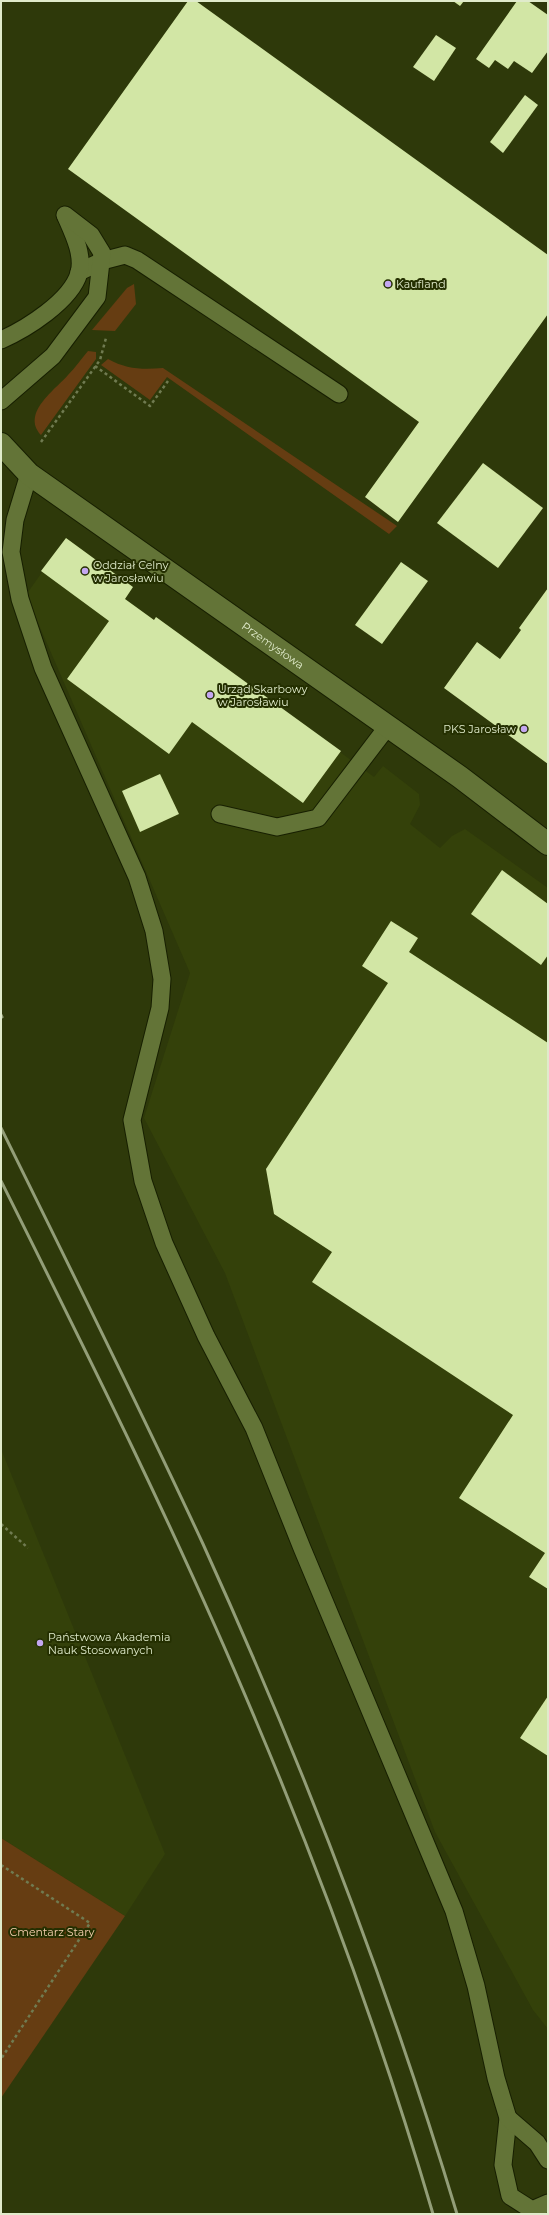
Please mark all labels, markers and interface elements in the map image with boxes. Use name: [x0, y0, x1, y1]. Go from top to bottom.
place label: Kaufland: [396, 277, 446, 291]
marker: Kaufland: [383, 279, 393, 289]
place label: Oddział Celny w Jarosławiu: [93, 558, 169, 585]
marker: Oddział Celny w Jarosławiu: [80, 566, 90, 576]
street label: Przemysłowa: [239, 619, 307, 672]
place label: Urząd Skarbowy w Jarosławiu: [218, 682, 307, 709]
marker: Urząd Skarbowy w Jarosławiu: [205, 690, 215, 700]
place label: PKS Jarosław: [443, 722, 516, 736]
marker: PKS Jarosław: [519, 724, 529, 734]
place label: Państwowa Akademia Nauk Stosowanych: [48, 1630, 171, 1657]
marker: Państwowa Akademia Nauk Stosowanych: [35, 1638, 45, 1648]
park label: Cmentarz Stary: [9, 1925, 95, 1939]

